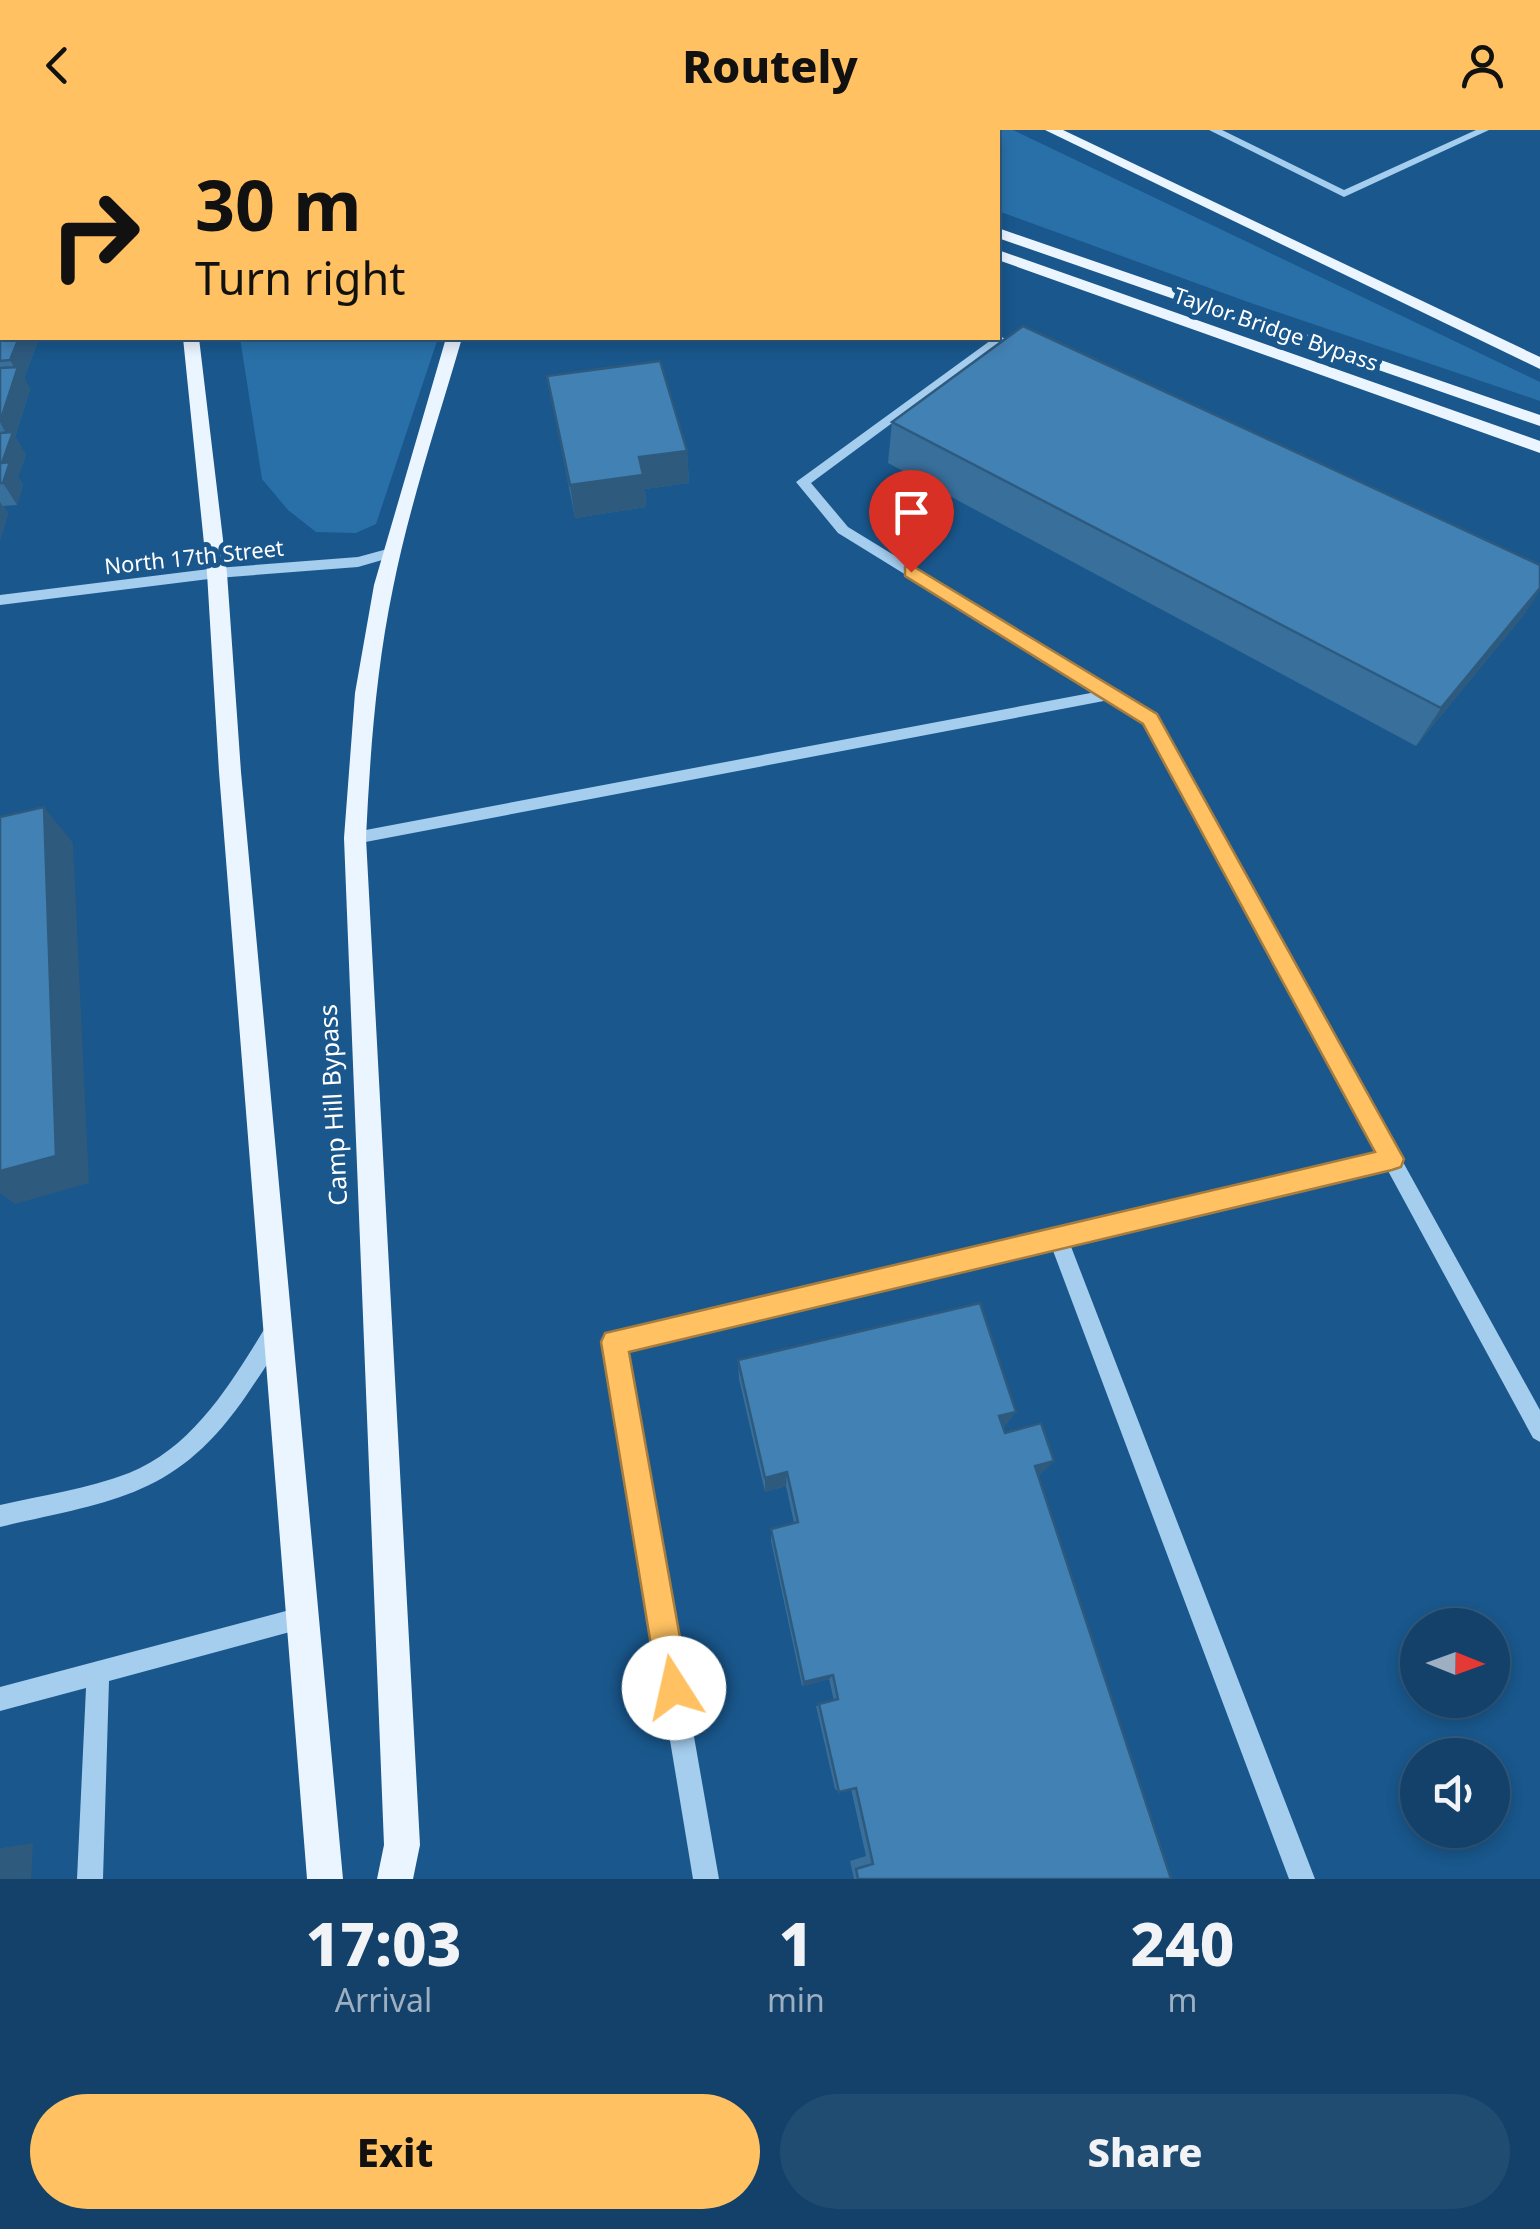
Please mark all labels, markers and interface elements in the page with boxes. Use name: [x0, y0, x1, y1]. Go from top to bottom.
text: Routely: [682, 35, 858, 96]
icon: back: [30, 38, 85, 93]
icon: person: [1455, 38, 1510, 93]
text: 30 m: [195, 156, 362, 252]
icon: right: [30, 170, 160, 300]
text: Turn right: [195, 247, 406, 308]
street label: Taylor Bridge Bypass: [1170, 279, 1383, 377]
pin: [869, 470, 954, 573]
icon: arrive: [884, 485, 939, 540]
street label: North 17th Street: [103, 532, 285, 580]
street label: Camp Hill Bypass: [310, 1003, 354, 1207]
north arrow: [1400, 1608, 1510, 1718]
map controls: [1400, 1608, 1510, 1848]
position arrow: [622, 1636, 726, 1740]
button: sound: [1400, 1738, 1510, 1848]
text: 17:03: [306, 1902, 461, 1984]
text: 1: [779, 1902, 813, 1984]
text: 240: [1130, 1902, 1234, 1984]
text: Arrival: [335, 1978, 432, 2021]
text: min: [767, 1978, 825, 2021]
text: m: [1167, 1978, 1197, 2021]
button: Exit: [30, 2094, 760, 2209]
button: Share: [780, 2094, 1510, 2209]

